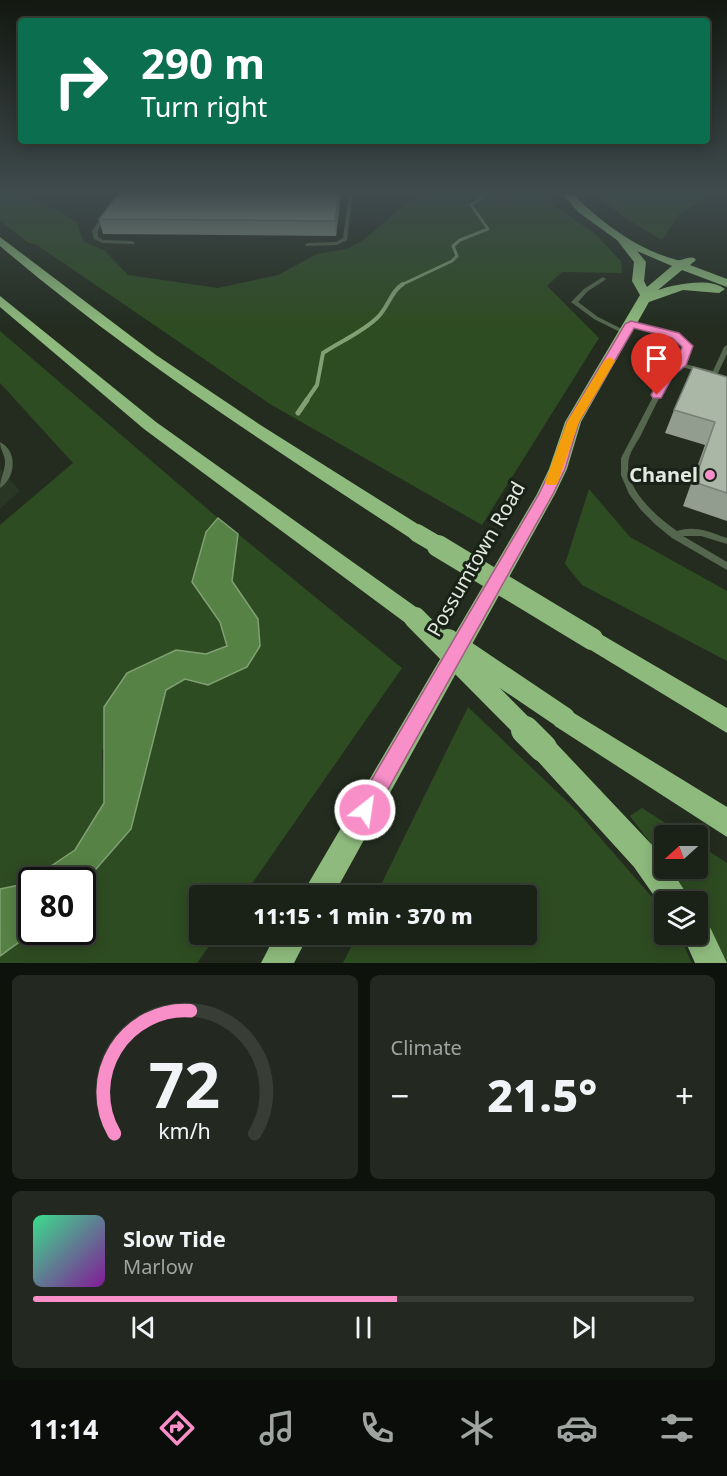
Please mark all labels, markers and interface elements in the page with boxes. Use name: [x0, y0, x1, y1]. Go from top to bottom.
text: 290 m: [141, 34, 265, 91]
icon: right: [42, 42, 120, 120]
text: Turn right: [141, 88, 267, 125]
pin: [631, 333, 682, 395]
icon: arrive: [640, 342, 673, 375]
place label: Chanel: [629, 461, 698, 488]
marker: Chanel: [703, 468, 717, 482]
street label: Possumtown Road: [420, 476, 531, 641]
position arrow: [333, 778, 397, 842]
north arrow: [654, 825, 708, 879]
map controls: [654, 825, 708, 945]
speed limit sign: 80: [18, 867, 96, 945]
button: layers: [654, 891, 708, 945]
text: 11:15 · 1 min · 370 m: [253, 900, 473, 930]
text: Climate: [391, 1034, 462, 1061]
text: 72: [149, 1041, 220, 1126]
text: 21.5°: [487, 1064, 597, 1125]
text: −: [391, 1073, 409, 1118]
text: +: [675, 1073, 694, 1118]
text: km/h: [158, 1116, 211, 1145]
text: Slow Tide: [123, 1223, 226, 1253]
text: Marlow: [123, 1253, 193, 1280]
icon: previous: [127, 1311, 160, 1344]
icon: pause: [347, 1311, 380, 1344]
icon: next: [567, 1311, 600, 1344]
icon: directions: [156, 1407, 198, 1449]
icon: music: [256, 1407, 298, 1449]
icon: phone: [356, 1407, 398, 1449]
icon: climate: [456, 1407, 498, 1449]
icon: car: [556, 1407, 598, 1449]
icon: filters: [656, 1407, 698, 1449]
text: 11:14: [29, 1410, 98, 1447]

